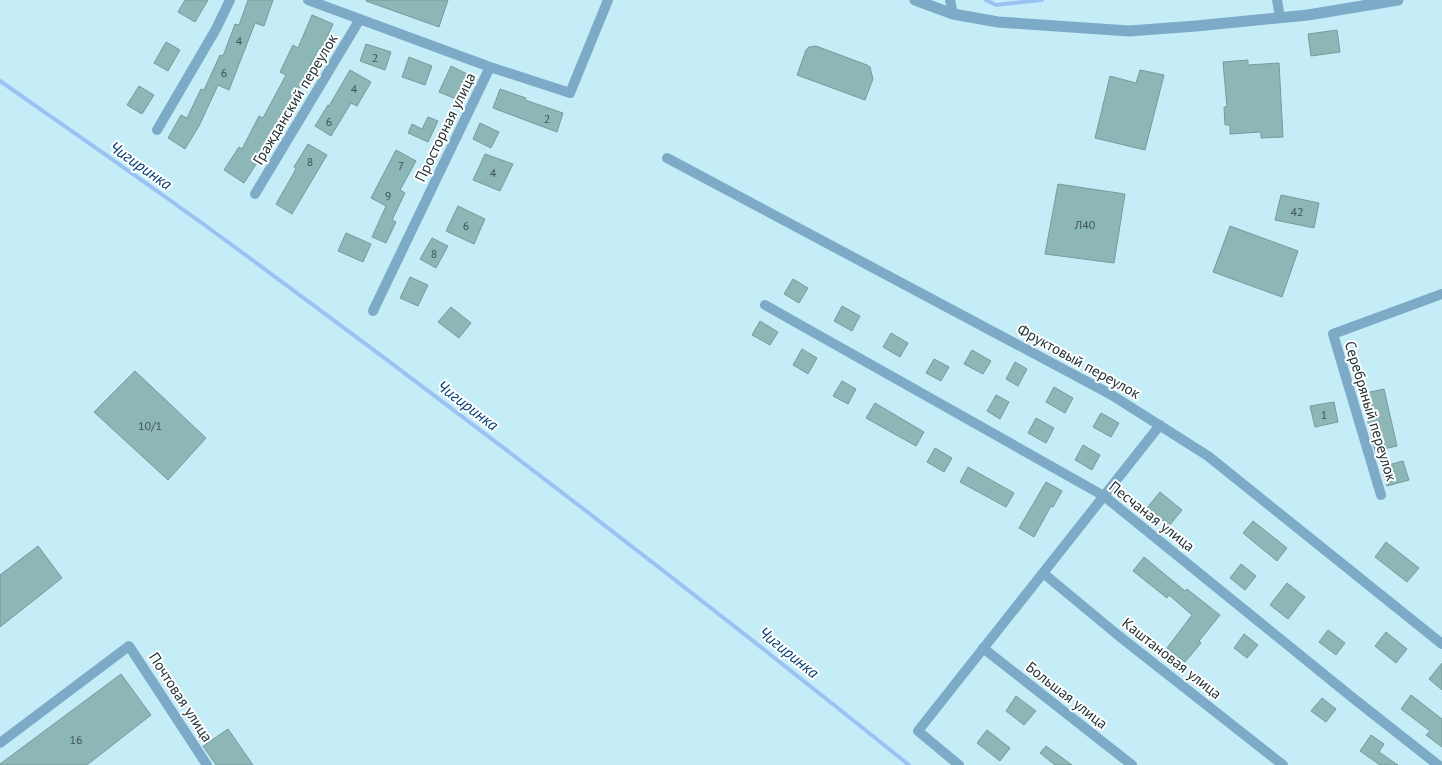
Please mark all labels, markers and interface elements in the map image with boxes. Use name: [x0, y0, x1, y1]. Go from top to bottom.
street label: Гражданский переулок: [248, 29, 342, 168]
house number: 4: [236, 33, 243, 48]
house number: 2: [372, 50, 378, 65]
house number: 6: [221, 65, 227, 80]
street label: Просторная улица: [410, 69, 480, 185]
house number: 4: [351, 81, 358, 96]
house number: 2: [544, 111, 550, 126]
house number: 6: [326, 114, 332, 129]
water label: Чигиринка: [106, 136, 176, 194]
house number: 8: [307, 154, 313, 169]
house number: 7: [398, 158, 404, 173]
house number: 4: [490, 165, 497, 180]
house number: 9: [385, 188, 391, 203]
house number: 42: [1290, 204, 1304, 219]
house number: Л40: [1074, 217, 1096, 232]
house number: 6: [463, 218, 469, 233]
house number: 8: [431, 246, 437, 261]
street label: Фруктовый переулок: [1014, 319, 1145, 403]
street label: Серебряный переулок: [1341, 339, 1402, 484]
water label: Чигиринка: [433, 375, 503, 435]
house number: 1: [1321, 407, 1327, 422]
house number: 10/1: [138, 418, 162, 433]
street label: Песчаная улица: [1105, 477, 1199, 555]
street label: Каштановая улица: [1118, 613, 1226, 703]
water label: Чигиринка: [755, 622, 823, 682]
street label: Почтовая улица: [145, 649, 217, 745]
street label: Большая улица: [1022, 657, 1112, 733]
house number: 16: [69, 732, 83, 747]

